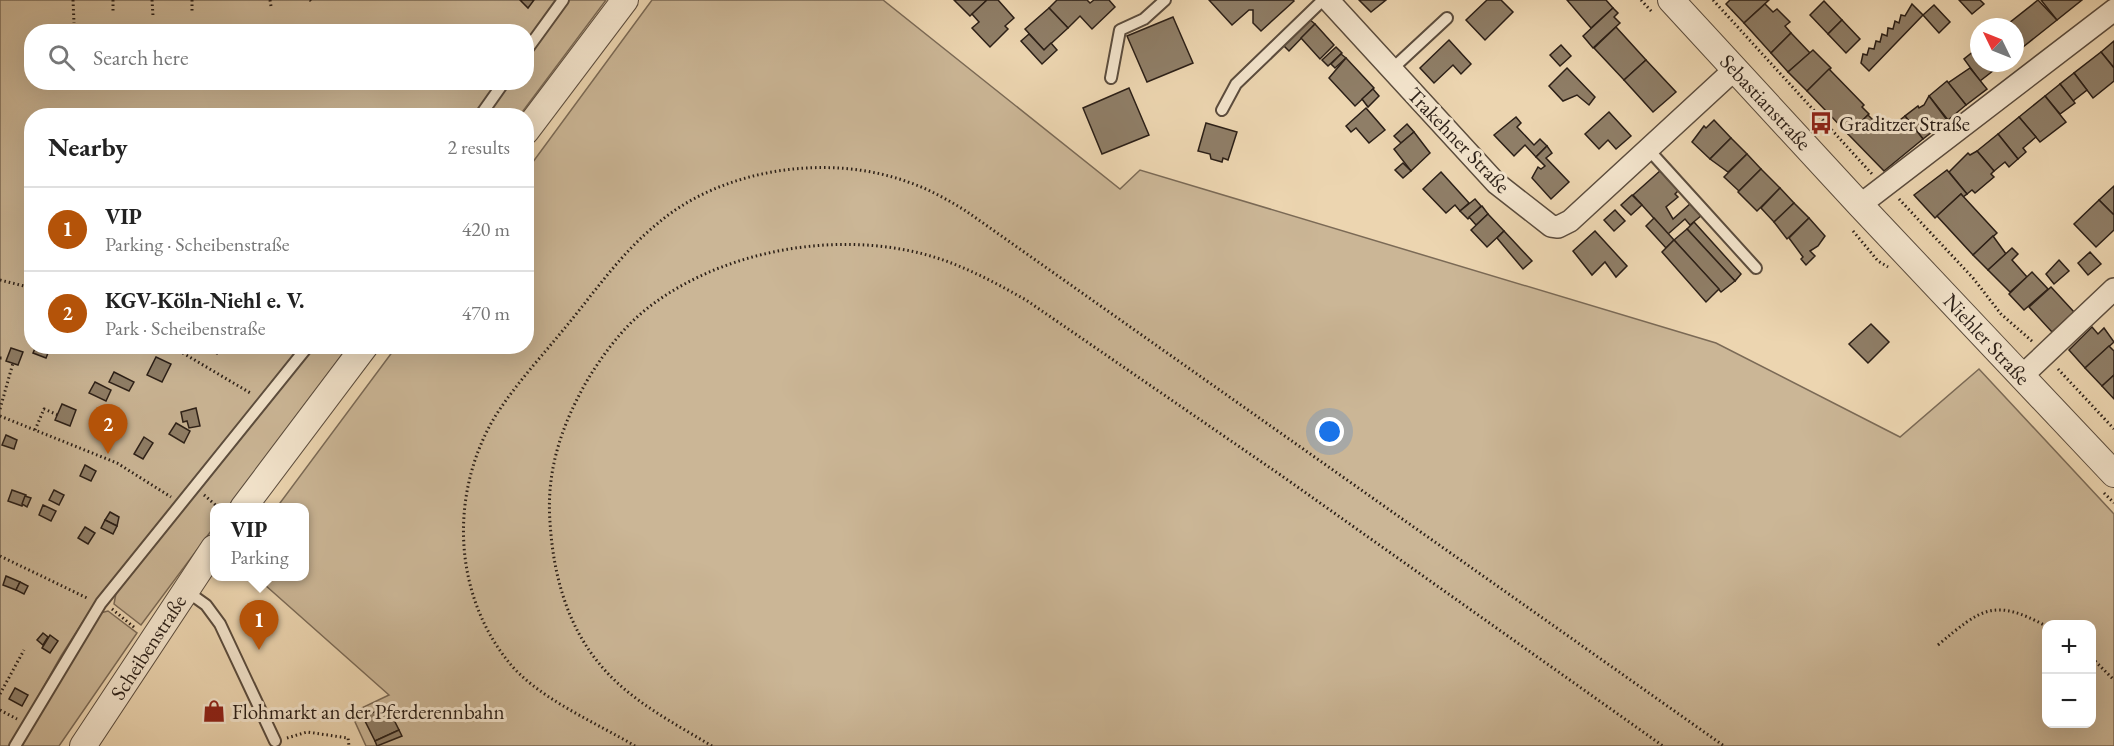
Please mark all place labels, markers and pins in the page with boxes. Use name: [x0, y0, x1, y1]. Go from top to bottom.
bus stop icon: Graditzer Straße: [1808, 110, 1834, 136]
place label: Graditzer Straße: [1839, 110, 1970, 137]
pin: 2: [88, 404, 128, 454]
pin: 1: [240, 600, 278, 650]
shop icon: Flohmarkt an der Pferderennbahn: [201, 698, 227, 724]
place label: Flohmarkt an der Pferderennbahn: [232, 698, 505, 725]

